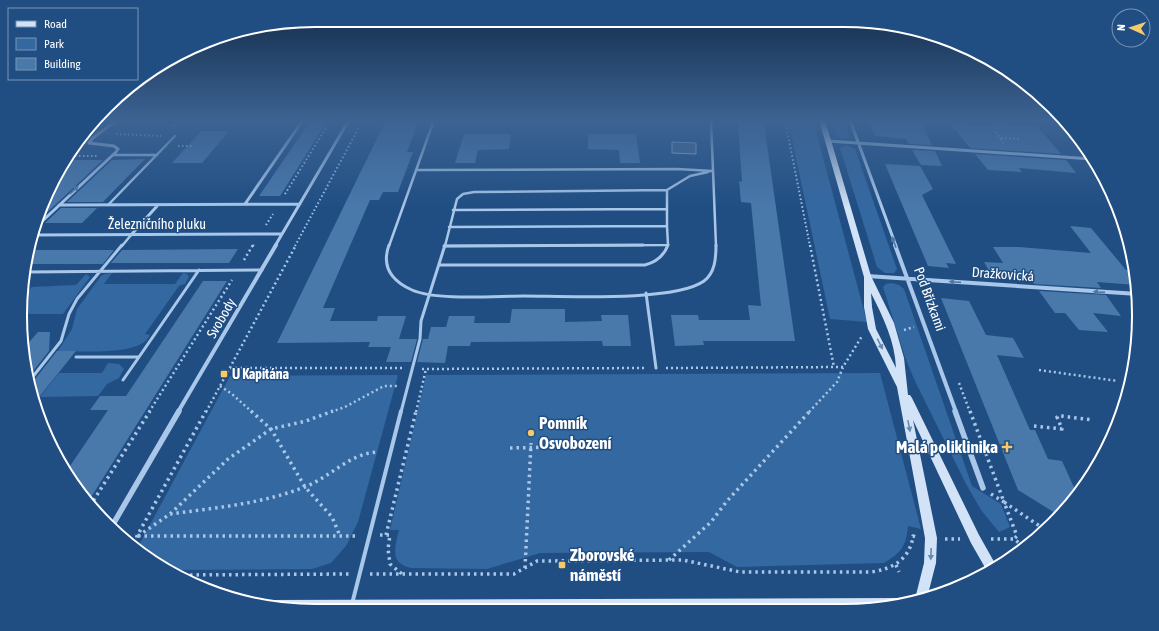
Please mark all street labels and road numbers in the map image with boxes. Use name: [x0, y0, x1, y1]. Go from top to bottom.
street label: Železničního pluku: [108, 216, 206, 232]
street label: Dražkovická: [971, 264, 1035, 284]
street label: Pod Břízkami: [911, 265, 949, 333]
street label: Svobody: [203, 295, 239, 341]

